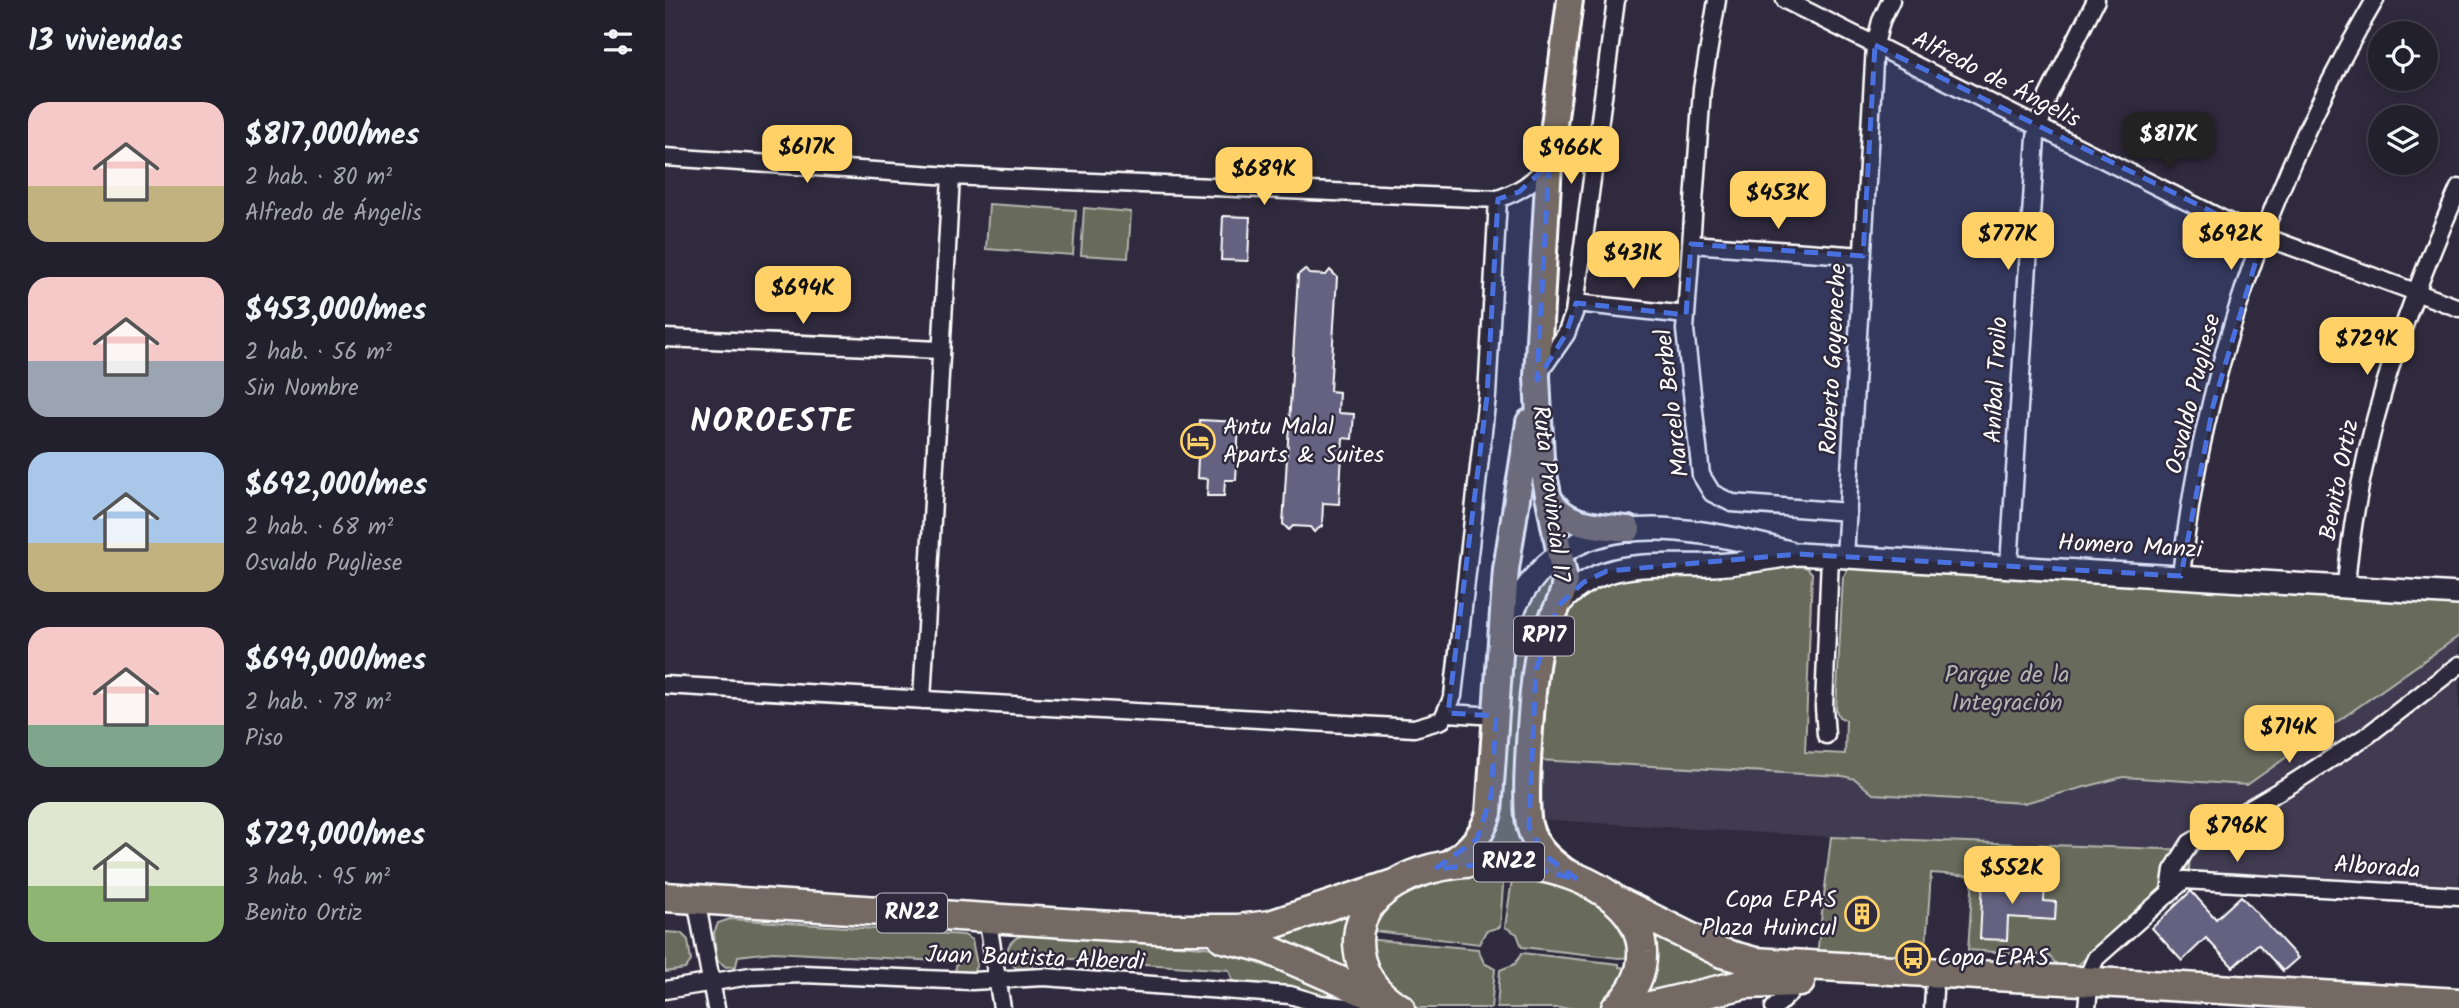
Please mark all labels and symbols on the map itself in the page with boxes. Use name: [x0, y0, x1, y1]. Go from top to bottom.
street label: Alfredo de Ángelis: [1905, 21, 2087, 139]
pin: $817K: [2120, 113, 2218, 172]
pin: $617K: [758, 125, 856, 185]
pin: $966K: [1522, 127, 1620, 186]
pin: $689K: [1215, 148, 1313, 207]
pin: $453K: [1729, 172, 1827, 231]
pin: $777K: [1959, 212, 2057, 272]
pin: $692K: [2182, 212, 2280, 272]
pin: $431K: [1584, 232, 1682, 291]
street label: Roberto Goyeneche: [1810, 262, 1858, 456]
pin: $694K: [754, 266, 852, 326]
street label: Osvaldo Pugliese: [2155, 310, 2233, 478]
street label: Aníbal Troilo: [1974, 316, 2020, 444]
pin: $729K: [2318, 318, 2416, 377]
street label: Marcelo Berbel: [1645, 326, 1701, 479]
district label: NOROESTE: [690, 397, 856, 448]
street label: Ruta Provincial 17: [1520, 403, 1580, 586]
place label: Antu Malal Aparts & Suites: [1223, 408, 1384, 475]
street label: Benito Ortiz: [2309, 416, 2371, 544]
hotel icon: Antu Malal Aparts & Suites: [1179, 422, 1217, 460]
street label: Homero Manzi: [2057, 524, 2204, 570]
road number: RP17: [1514, 616, 1574, 656]
park label: Parque de la Integración: [1944, 656, 2070, 723]
pin: $714K: [2240, 706, 2338, 765]
pin: $796K: [2188, 804, 2286, 864]
road number: RN22: [1474, 842, 1544, 882]
pin: $552K: [1963, 846, 2061, 906]
street label: Alborada: [2333, 846, 2421, 890]
place label: Copa EPAS Plaza Huincul: [1701, 881, 1837, 948]
road number: RN22: [877, 893, 947, 932]
building icon: Copa EPAS Plaza Huincul: [1843, 895, 1881, 933]
street label: Juan Bautista Alberdi: [925, 936, 1147, 982]
bus stop icon: Copa EPAS: [1894, 939, 1932, 977]
place label: Copa EPAS: [1937, 939, 2049, 978]

